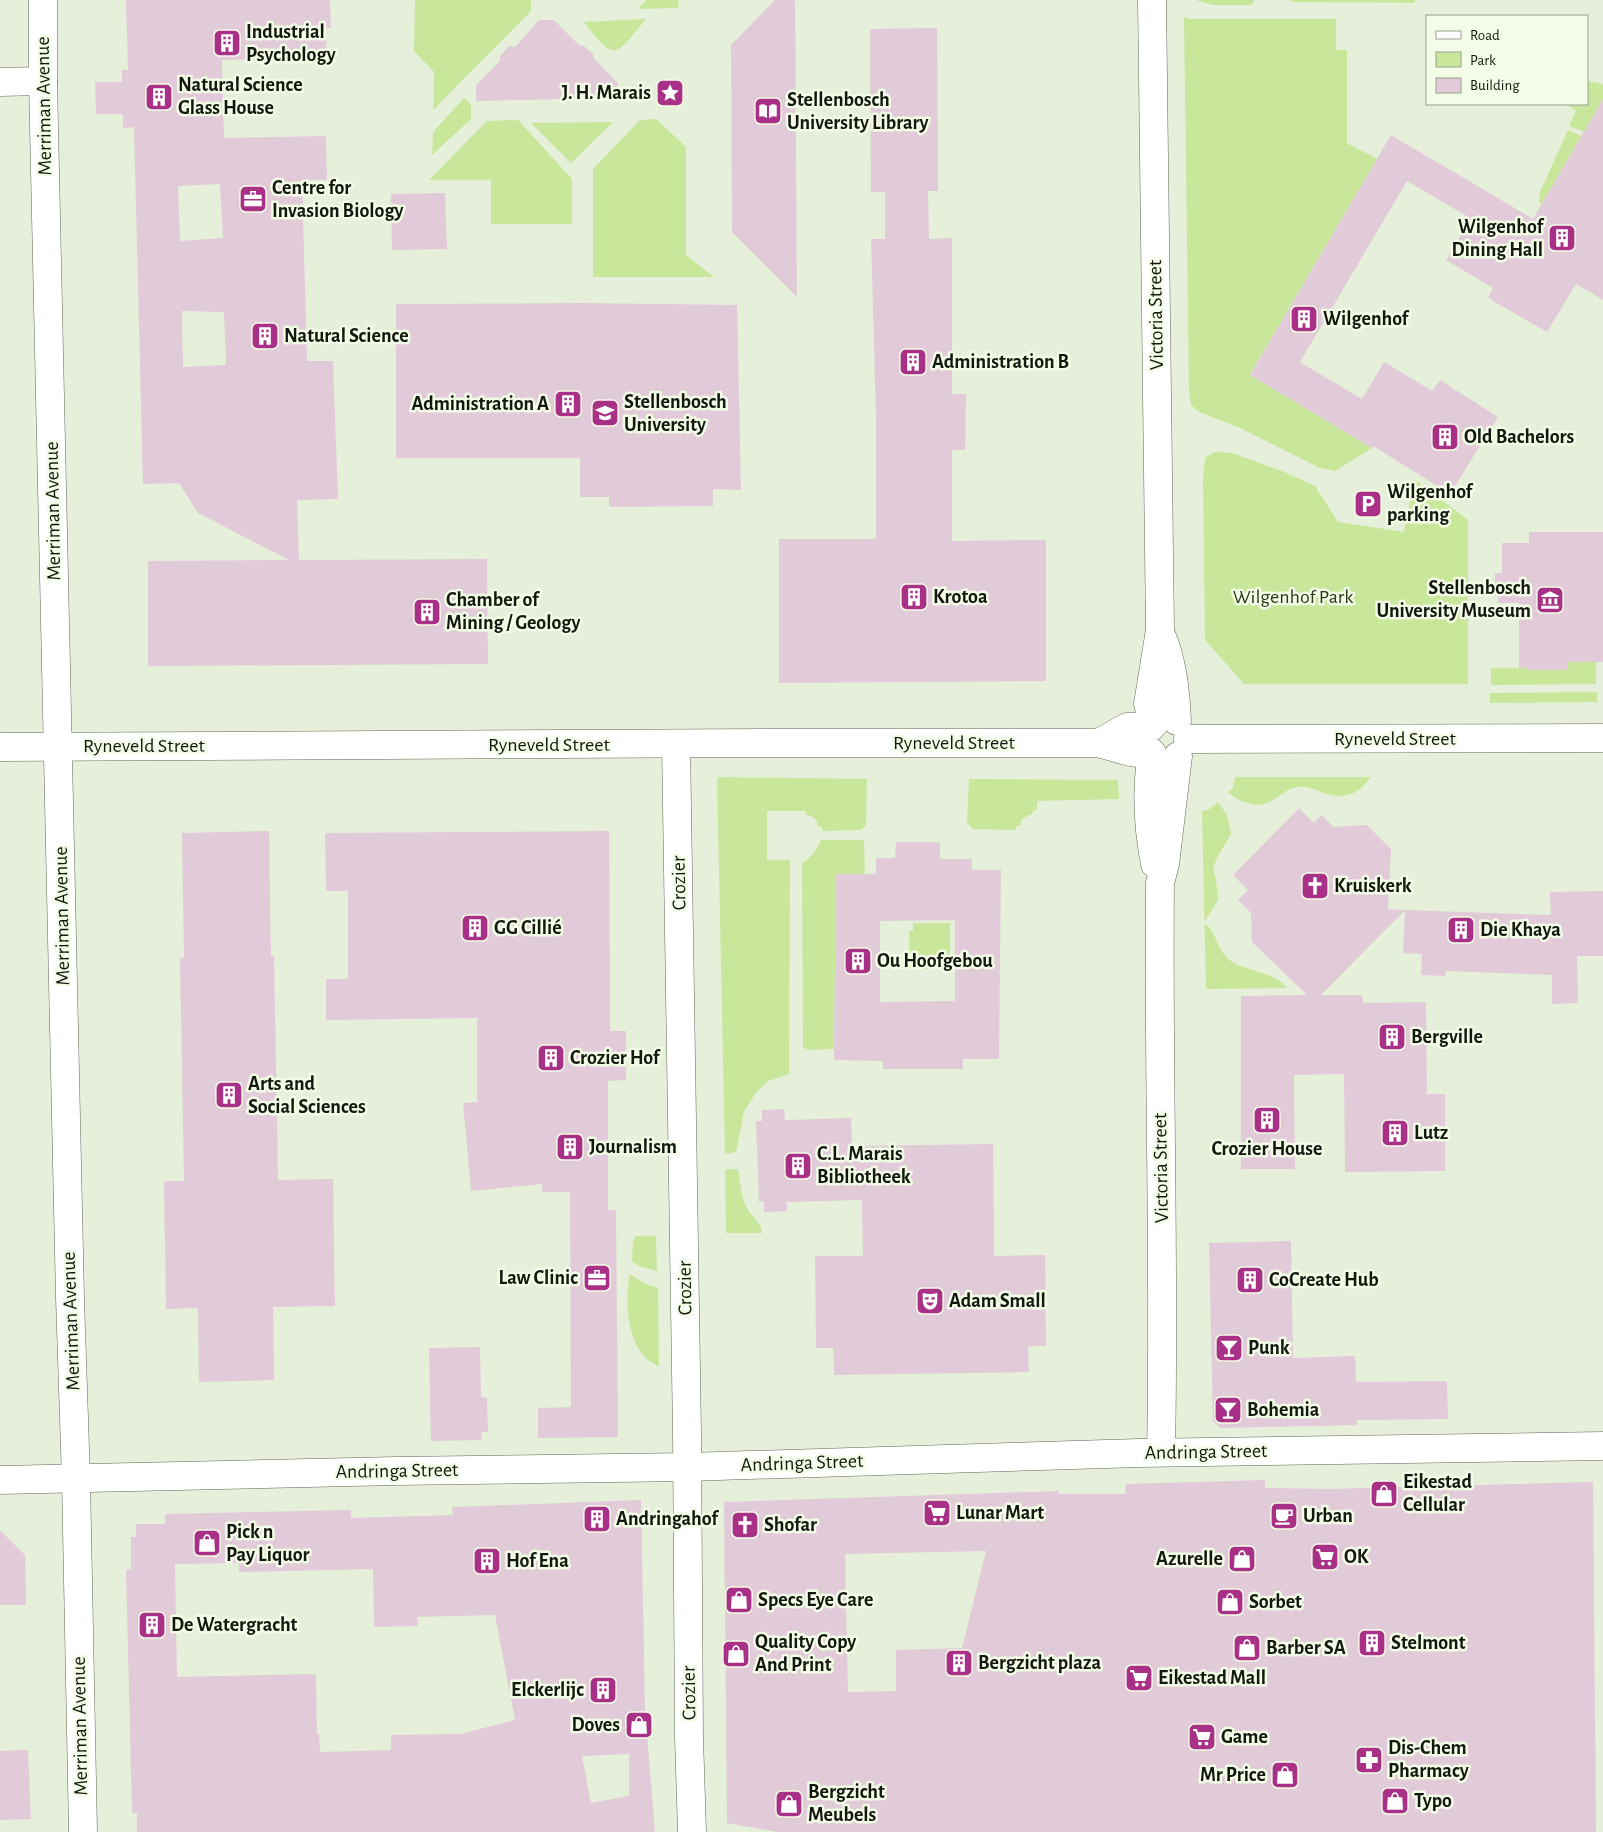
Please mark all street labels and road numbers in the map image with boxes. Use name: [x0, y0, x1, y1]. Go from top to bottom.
street label: Merriman Avenue: [33, 36, 55, 176]
street label: Victoria Street: [1145, 259, 1167, 370]
street label: Merriman Avenue: [42, 441, 64, 581]
street label: Ryneveld Street: [1334, 729, 1457, 749]
street label: Ryneveld Street: [893, 733, 1016, 753]
street label: Ryneveld Street: [488, 735, 611, 755]
street label: Ryneveld Street: [83, 736, 206, 756]
street label: Merriman Avenue: [51, 846, 73, 986]
street label: Crozier: [669, 855, 689, 911]
street label: Victoria Street: [1150, 1112, 1172, 1223]
street label: Merriman Avenue: [59, 1251, 83, 1391]
street label: Crozier: [675, 1260, 695, 1316]
street label: Andringa Street: [1144, 1441, 1268, 1463]
street label: Andringa Street: [740, 1451, 864, 1475]
street label: Andringa Street: [335, 1460, 459, 1482]
street label: Merriman Avenue: [69, 1656, 91, 1796]
street label: Crozier: [679, 1665, 699, 1721]

